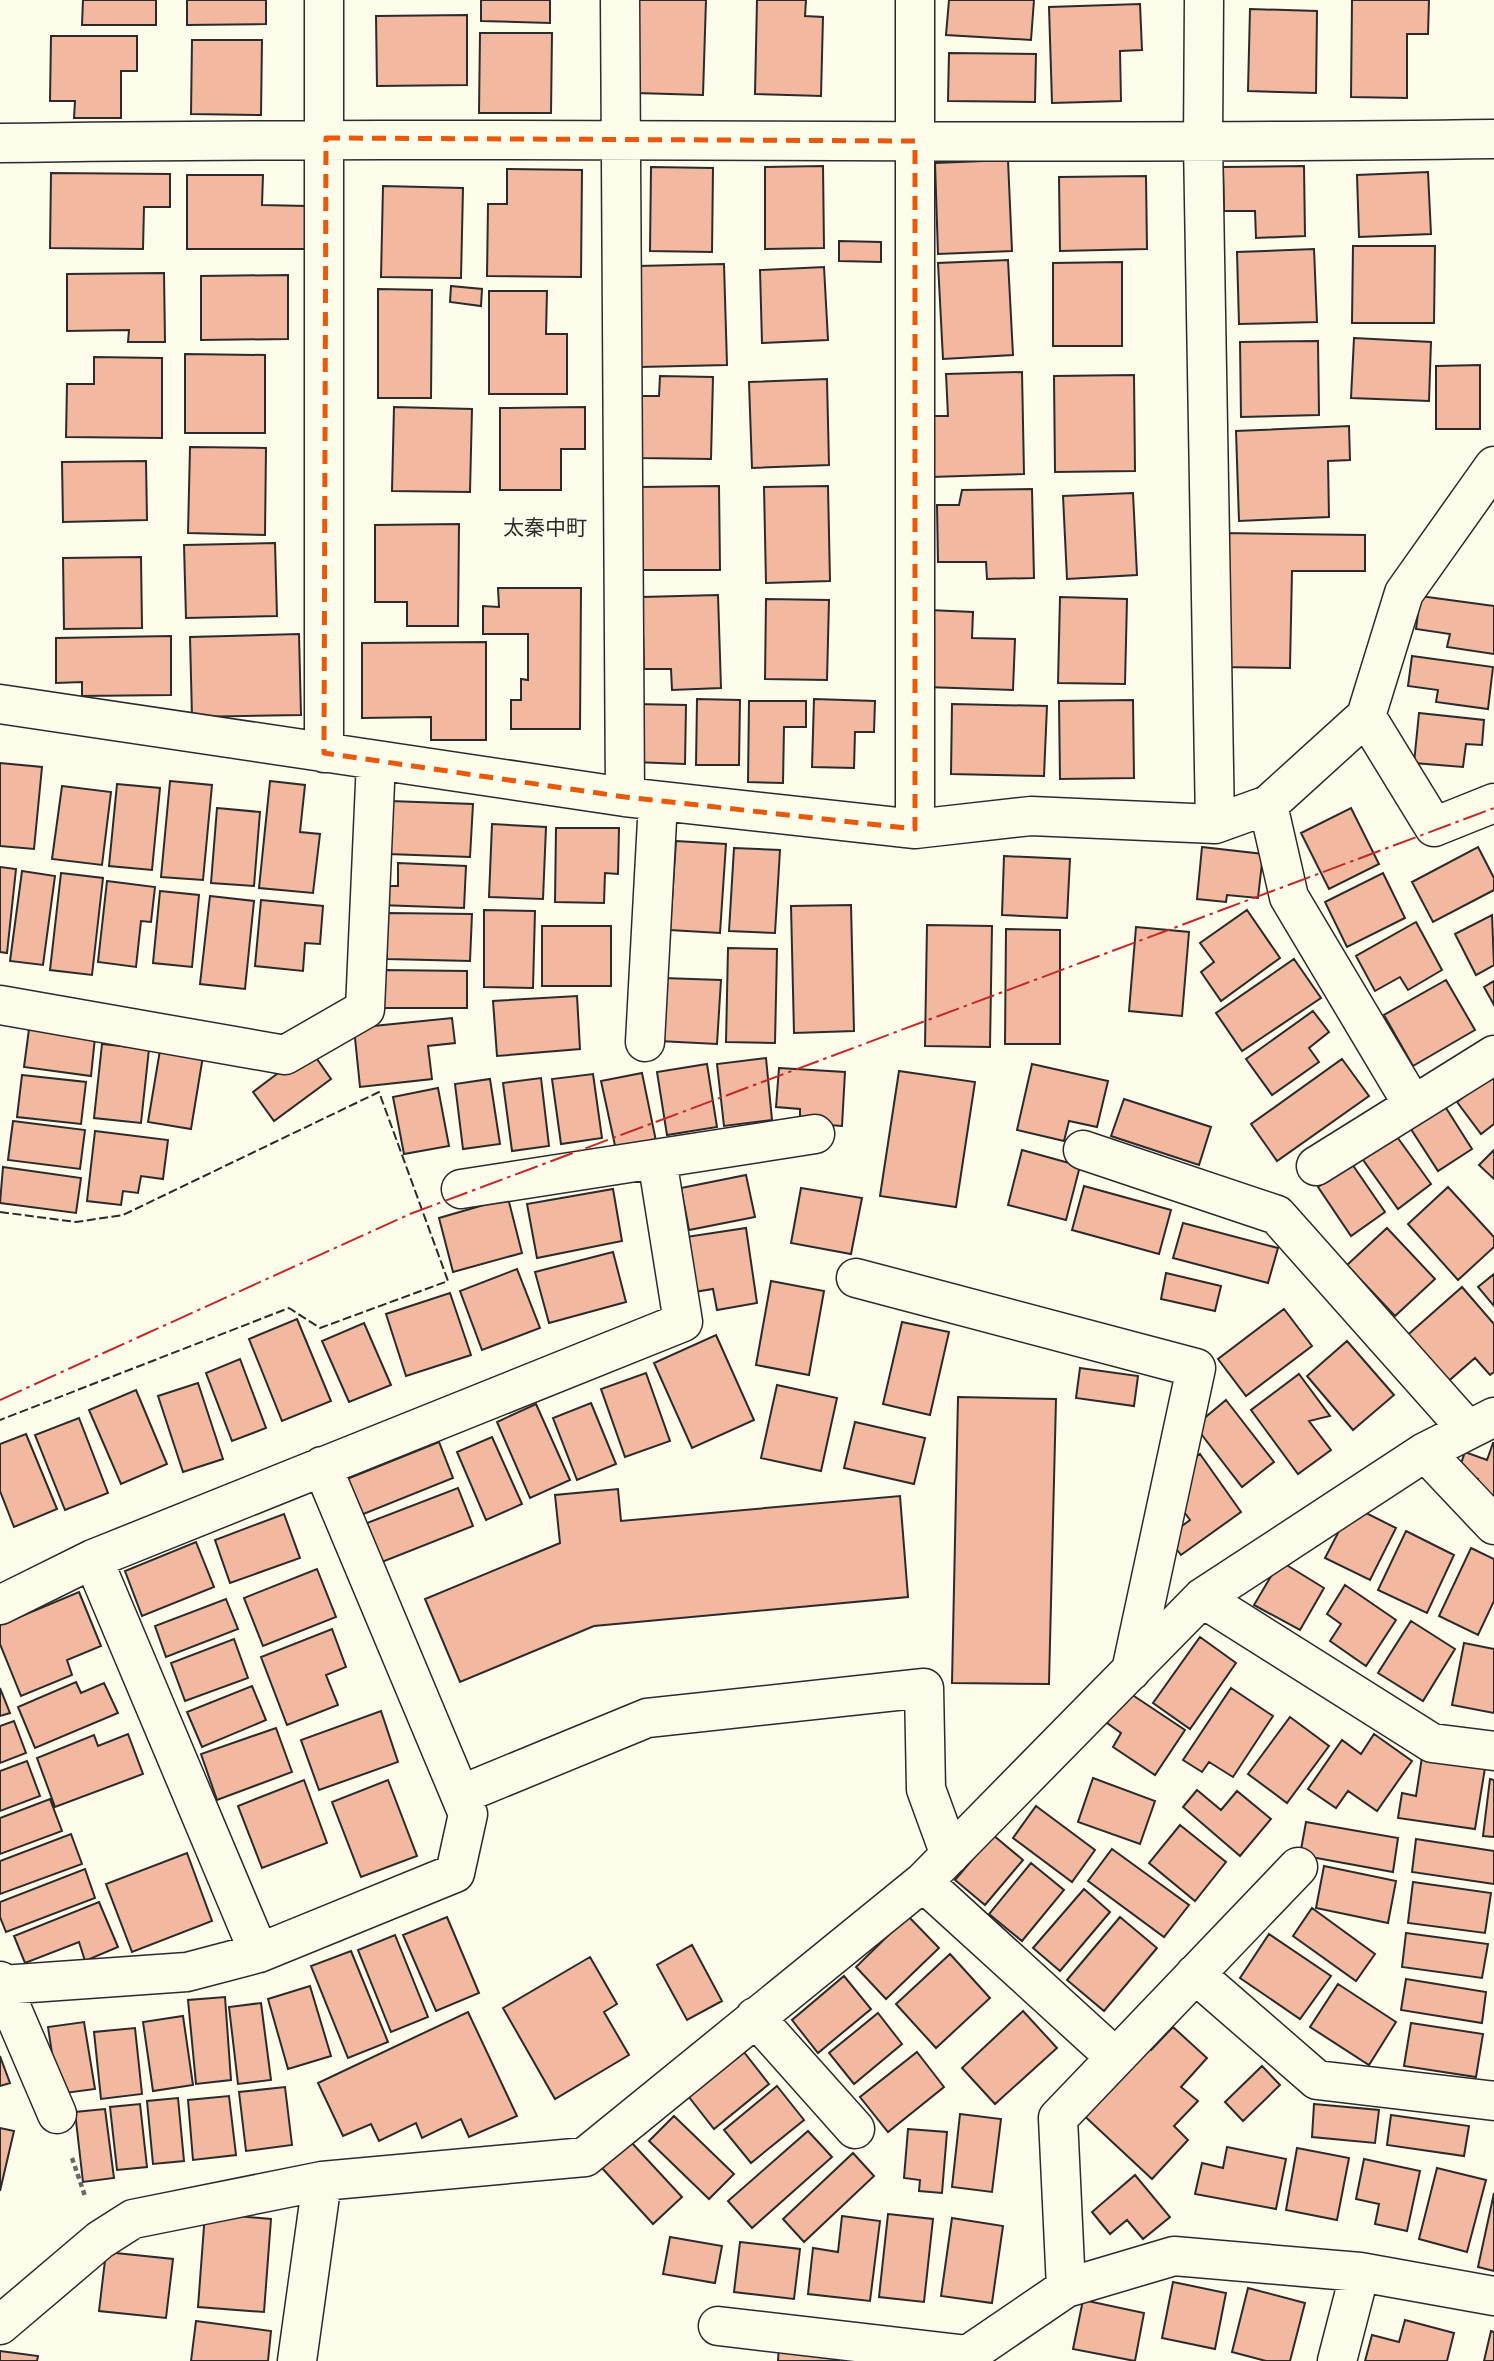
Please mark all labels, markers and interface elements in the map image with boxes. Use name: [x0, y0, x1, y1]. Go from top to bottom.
district label: 太秦中町: [503, 515, 587, 540]

